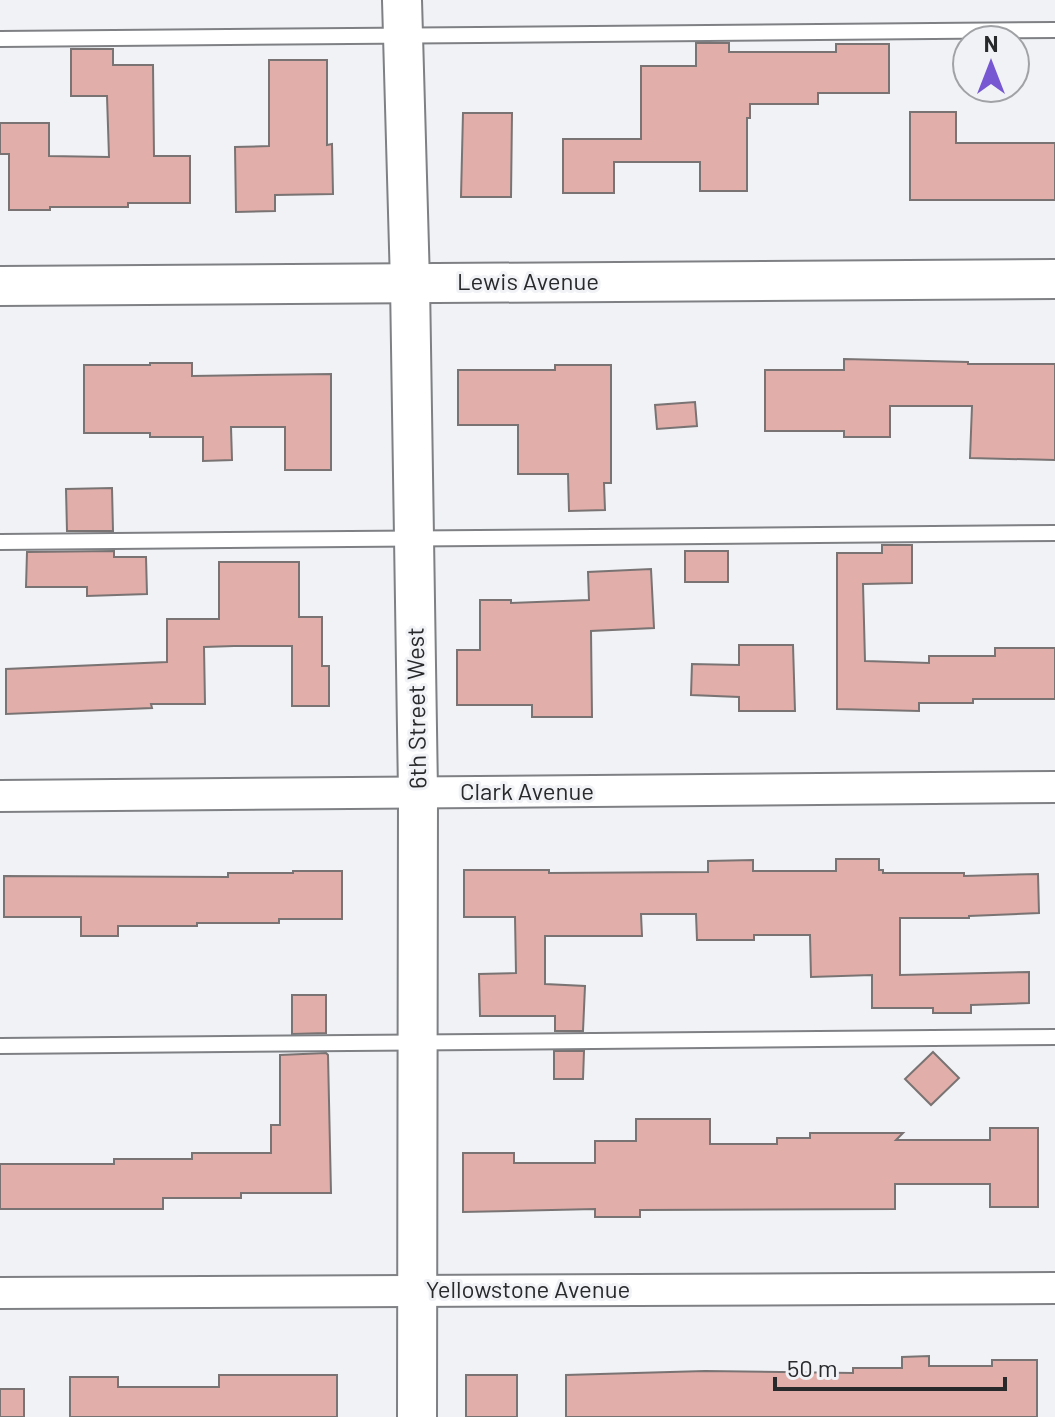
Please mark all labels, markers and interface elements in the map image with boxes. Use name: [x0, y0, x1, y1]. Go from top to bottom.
north arrow: [951, 24, 1031, 104]
text: N: [984, 30, 998, 56]
street label: Lewis Avenue: [457, 266, 599, 295]
street label: 6th Street West: [400, 627, 431, 789]
street label: Clark Avenue: [460, 776, 594, 805]
street label: Yellowstone Avenue: [426, 1274, 630, 1303]
scale bar: [775, 1341, 1005, 1391]
text: 50 m: [787, 1353, 838, 1382]

